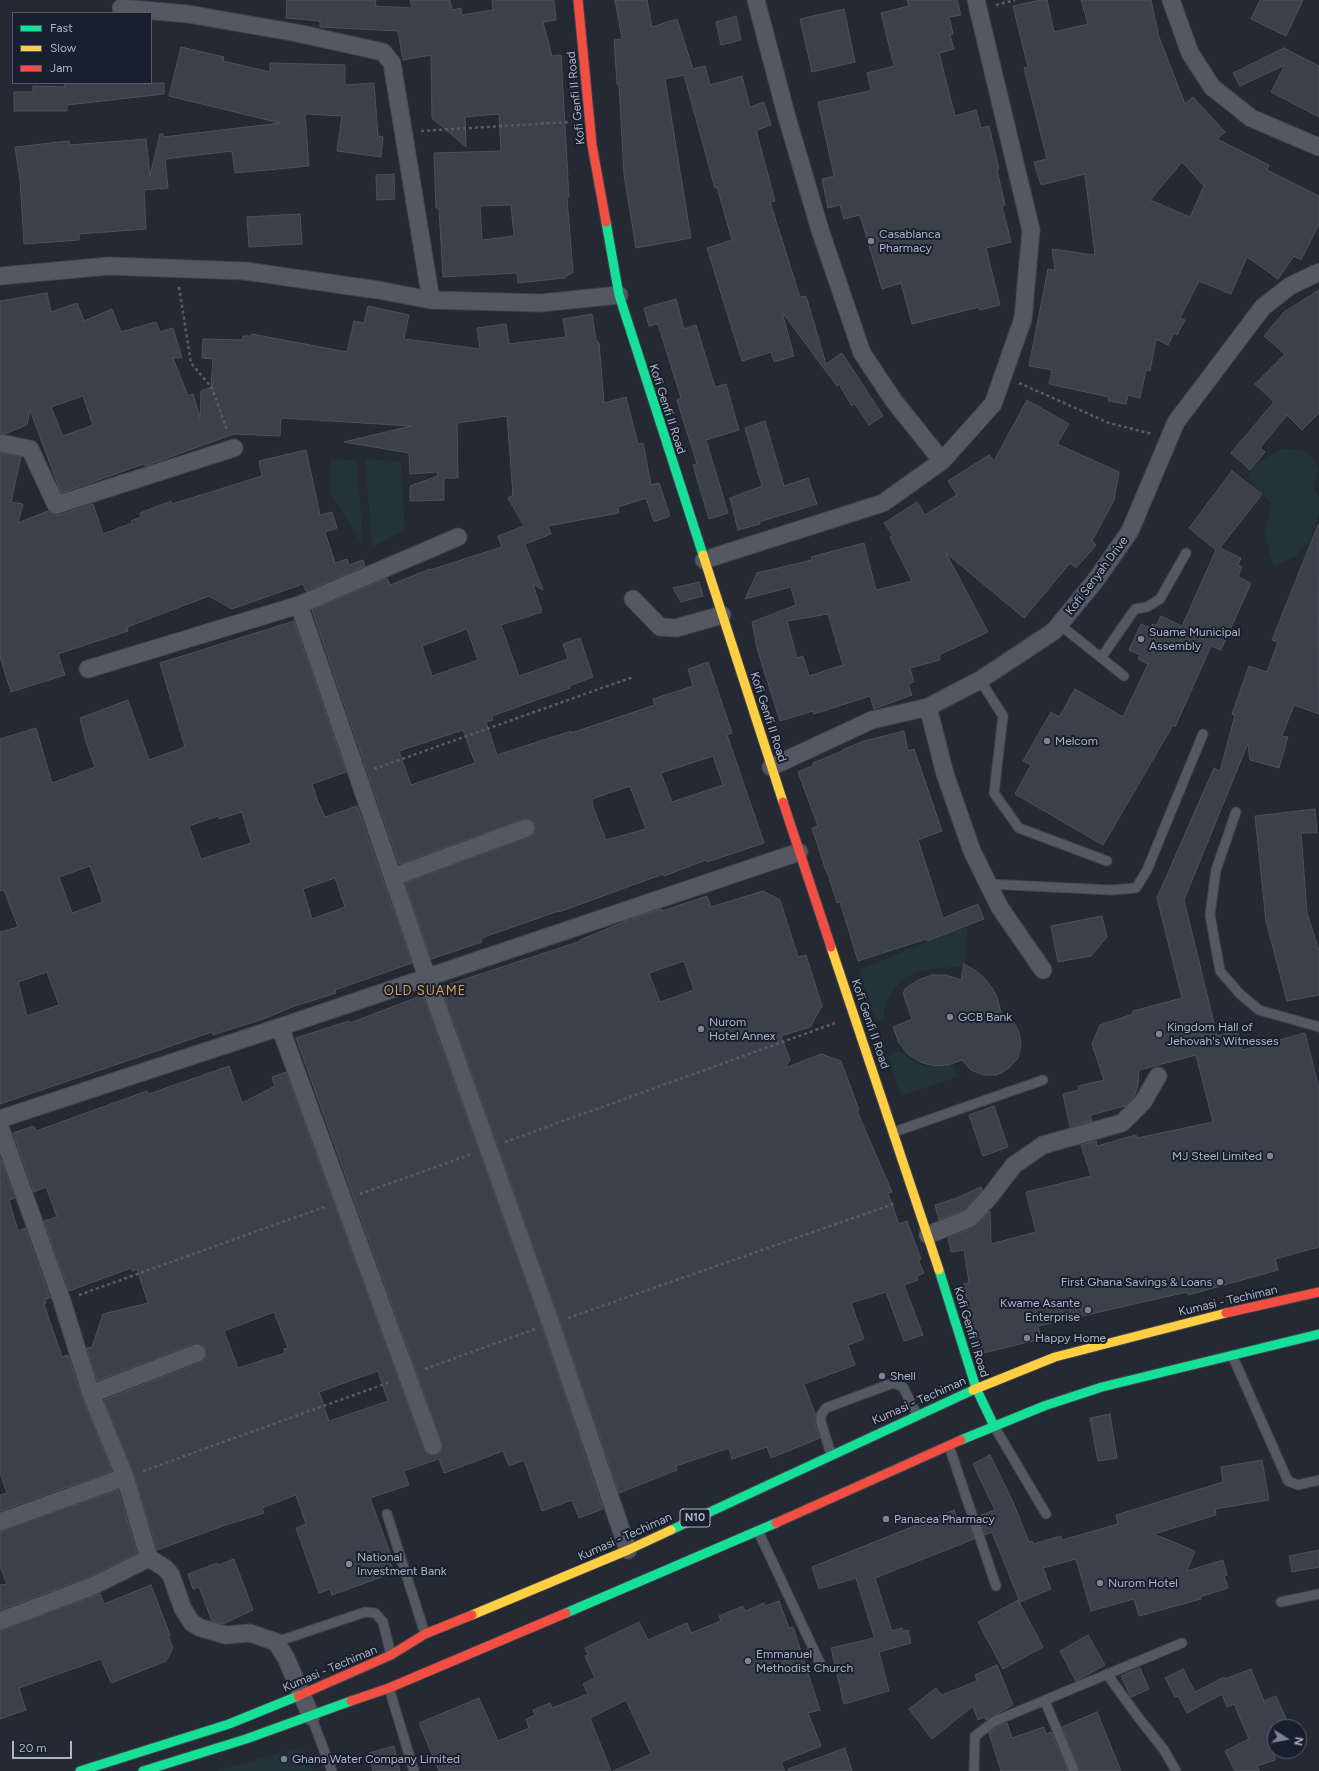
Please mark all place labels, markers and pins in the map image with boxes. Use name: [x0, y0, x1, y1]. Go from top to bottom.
place label: Casablanca Pharmacy: [879, 227, 941, 255]
marker: Casablanca Pharmacy: [866, 236, 876, 246]
place label: Suame Municipal Assembly: [1149, 625, 1240, 653]
marker: Suame Municipal Assembly: [1136, 634, 1146, 644]
place label: Melcom: [1055, 734, 1098, 748]
marker: Melcom: [1042, 736, 1052, 746]
place label: GCB Bank: [958, 1010, 1012, 1024]
marker: GCB Bank: [945, 1012, 955, 1022]
place label: Nurom Hotel Annex: [709, 1015, 775, 1043]
place label: Kingdom Hall of Jehovah's Witnesses: [1167, 1020, 1279, 1048]
marker: Nurom Hotel Annex: [696, 1024, 706, 1034]
marker: Kingdom Hall of Jehovah's Witnesses: [1154, 1029, 1164, 1039]
place label: MJ Steel Limited: [1172, 1149, 1262, 1163]
marker: MJ Steel Limited: [1265, 1151, 1275, 1161]
place label: First Ghana Savings & Loans: [1061, 1275, 1212, 1289]
marker: First Ghana Savings & Loans: [1215, 1277, 1225, 1287]
place label: Kwame Asante Enterprise: [1000, 1296, 1080, 1324]
marker: Kwame Asante Enterprise: [1083, 1305, 1093, 1315]
place label: Happy Home: [1035, 1331, 1106, 1345]
marker: Happy Home: [1022, 1333, 1032, 1343]
place label: Shell: [890, 1369, 916, 1383]
marker: Shell: [877, 1371, 887, 1381]
place label: Panacea Pharmacy: [894, 1512, 995, 1526]
marker: Panacea Pharmacy: [881, 1514, 891, 1524]
place label: National Investment Bank: [357, 1550, 447, 1578]
marker: National Investment Bank: [344, 1559, 354, 1569]
place label: Nurom Hotel: [1108, 1576, 1178, 1590]
marker: Nurom Hotel: [1095, 1578, 1105, 1588]
place label: Emmanuel Methodist Church: [756, 1647, 853, 1675]
marker: Emmanuel Methodist Church: [743, 1656, 753, 1666]
place label: Ghana Water Company Limited: [292, 1752, 460, 1766]
marker: Ghana Water Company Limited: [279, 1754, 289, 1764]

